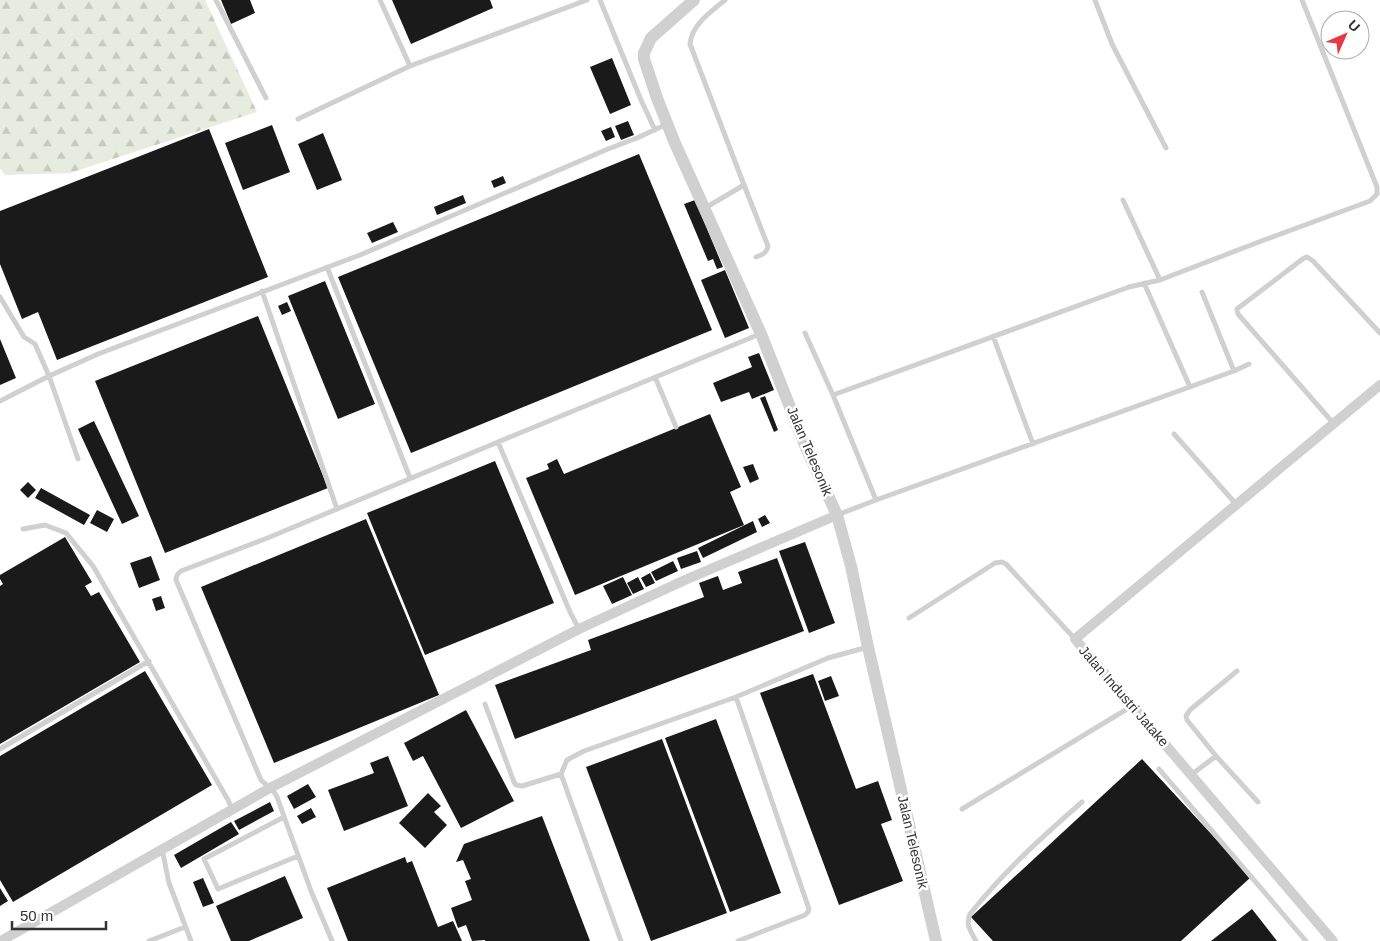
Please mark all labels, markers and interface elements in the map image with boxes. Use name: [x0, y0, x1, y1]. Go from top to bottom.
north arrow: [1320, 10, 1370, 60]
text: U: [1345, 17, 1363, 35]
street label: Jalan Telesonik: [784, 404, 836, 499]
street label: Jalan Industri Jatake: [1076, 642, 1172, 750]
street label: Jalan Telesonik: [894, 794, 932, 891]
scale bar: [12, 898, 106, 930]
text: 50 m: [20, 907, 53, 924]

